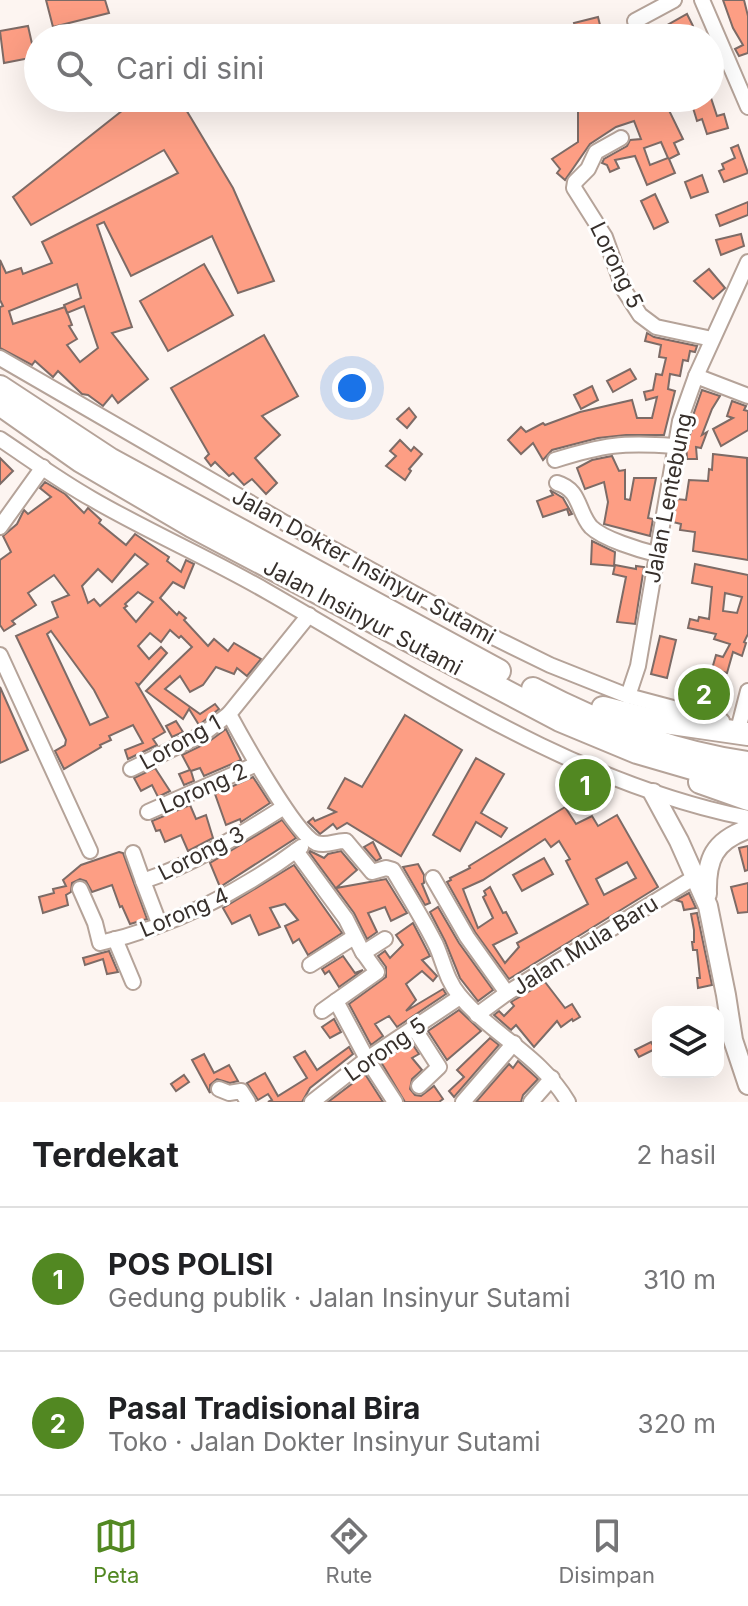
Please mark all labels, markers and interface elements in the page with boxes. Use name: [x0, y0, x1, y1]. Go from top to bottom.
search box: [24, 24, 724, 112]
icon: search: [52, 46, 96, 90]
text: Cari di sini: [116, 50, 264, 86]
street label: Lorong 5: [585, 218, 649, 312]
your location: [332, 368, 372, 408]
street label: Jalan Lentebung: [639, 411, 697, 585]
street label: Jalan Dokter Insinyur Sutami: [228, 483, 500, 649]
street label: Jalan Insinyur Sutami: [259, 554, 467, 680]
pin: 2: [678, 664, 730, 724]
street label: Lorong 1: [135, 709, 225, 775]
pin: 1: [559, 755, 611, 815]
street label: Lorong 2: [155, 757, 251, 819]
street label: Lorong 3: [154, 820, 248, 886]
street label: Lorong 4: [136, 882, 232, 942]
street label: Jalan Mula Baru: [507, 890, 663, 1000]
map controls: [652, 1006, 724, 1078]
button: layers: [652, 1006, 724, 1078]
street label: Lorong 5: [340, 1012, 430, 1086]
text: Terdekat: [32, 1134, 179, 1175]
text: 2 hasil: [637, 1139, 716, 1170]
text: POS POLISI: [108, 1246, 273, 1282]
text: 1: [52, 1264, 64, 1295]
text: 310 m: [643, 1264, 716, 1295]
text: Gedung publik · Jalan Insinyur Sutami: [108, 1282, 570, 1313]
text: Pasal Tradisional Bira: [108, 1390, 420, 1426]
text: 2: [50, 1408, 66, 1439]
text: 320 m: [638, 1408, 716, 1439]
text: Toko · Jalan Dokter Insinyur Sutami: [108, 1426, 541, 1457]
tab: Peta: [93, 1514, 139, 1588]
tab: Rute: [325, 1514, 372, 1588]
tab: Disimpan: [558, 1514, 655, 1588]

